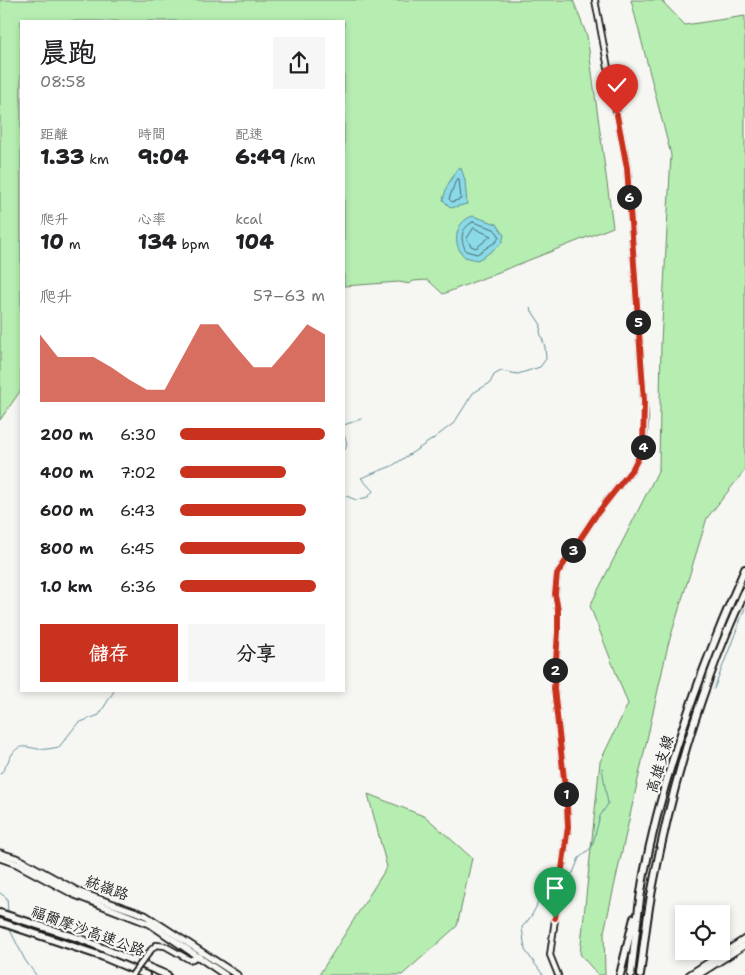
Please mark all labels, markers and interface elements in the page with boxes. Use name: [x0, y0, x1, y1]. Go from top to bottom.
text: 晨跑: [40, 33, 96, 71]
button: share: [273, 37, 325, 89]
pin: [596, 64, 638, 115]
text: 08:58: [40, 71, 86, 92]
icon: check: [603, 71, 631, 99]
text: 距離: [40, 125, 68, 143]
text: 時間: [138, 125, 166, 143]
text: 配速: [235, 125, 263, 143]
text: 1.33: [40, 143, 84, 171]
text: 9:04: [138, 143, 189, 171]
text: 6:49: [235, 143, 286, 171]
text: km: [84, 150, 109, 168]
text: /km: [286, 150, 315, 168]
pin: 6: [616, 184, 642, 210]
text: 6: [625, 188, 634, 206]
text: 爬升: [40, 210, 68, 228]
text: 心率: [138, 210, 166, 228]
text: kcal: [235, 210, 263, 228]
text: 10: [40, 228, 64, 256]
text: 134: [138, 228, 177, 256]
text: 104: [235, 228, 274, 256]
text: m: [64, 235, 81, 253]
text: bpm: [177, 235, 210, 253]
text: 57–63 m: [253, 285, 325, 306]
text: 爬升: [40, 286, 72, 307]
pin: 5: [626, 310, 650, 334]
text: 5: [634, 313, 643, 331]
text: 200 m: [40, 424, 93, 445]
text: 6:30: [120, 424, 156, 445]
pin: 4: [630, 434, 656, 460]
text: 4: [639, 438, 648, 456]
text: 400 m: [40, 462, 94, 483]
text: 7:02: [120, 462, 156, 483]
text: 600 m: [40, 500, 94, 521]
text: 6:43: [120, 500, 155, 521]
text: 800 m: [40, 538, 94, 559]
text: 6:45: [120, 538, 155, 559]
pin: 3: [560, 538, 586, 562]
text: 3: [569, 541, 578, 559]
text: 1.0 km: [40, 576, 92, 597]
text: 6:36: [120, 576, 156, 597]
button: 儲存: [40, 624, 178, 682]
button: 分享: [188, 624, 325, 682]
pin: 2: [542, 658, 568, 682]
text: 2: [551, 661, 560, 679]
street label: 高雄支線: [642, 732, 678, 796]
pin: 1: [554, 782, 578, 806]
text: 1: [563, 785, 570, 803]
pin: [534, 867, 576, 918]
street label: 統嶺路: [82, 871, 132, 905]
icon: arrive: [541, 874, 569, 902]
street label: 福爾摩沙高速公路: [28, 901, 148, 961]
map controls: [675, 905, 730, 960]
button: locate: [675, 905, 730, 960]

